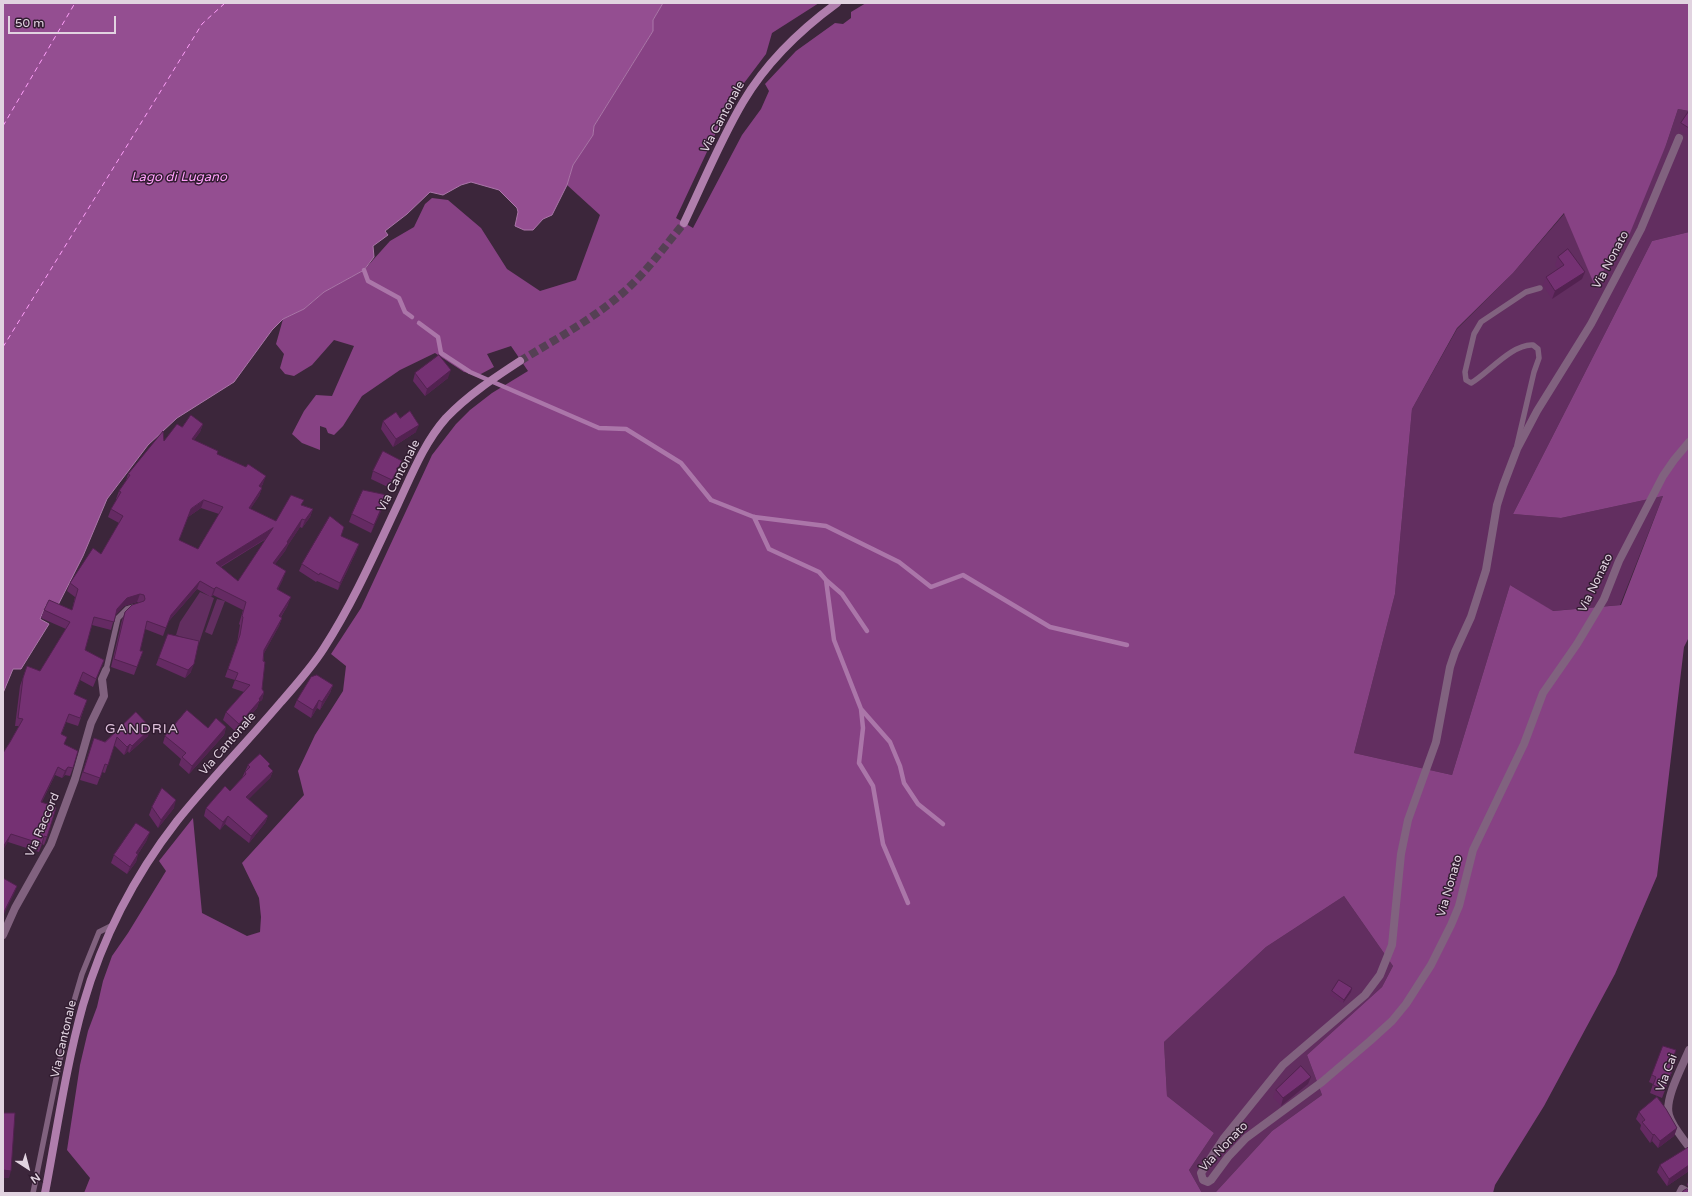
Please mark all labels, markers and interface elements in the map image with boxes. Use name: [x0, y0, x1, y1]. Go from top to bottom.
scale bar: [10, 8, 118, 34]
text: 50 m: [15, 16, 44, 30]
street label: Via Cantonale: [698, 79, 748, 155]
water label: Lago di Lugano: [131, 170, 227, 186]
street label: Via Nonato: [1590, 229, 1632, 291]
street label: Via Cantonale: [375, 438, 423, 514]
street label: Via Nonato: [1576, 551, 1616, 615]
street label: Via Cantonale: [197, 709, 259, 779]
district label: GANDRIA: [105, 721, 179, 737]
street label: Via Raccord: [23, 791, 63, 859]
street label: Via Nonato: [1434, 853, 1466, 919]
street label: Via Cantonale: [48, 999, 80, 1079]
street label: Via Cai: [1653, 1052, 1681, 1094]
street label: Via Nonato: [1197, 1119, 1251, 1175]
north arrow: [8, 1148, 48, 1188]
text: N: [28, 1170, 43, 1186]

